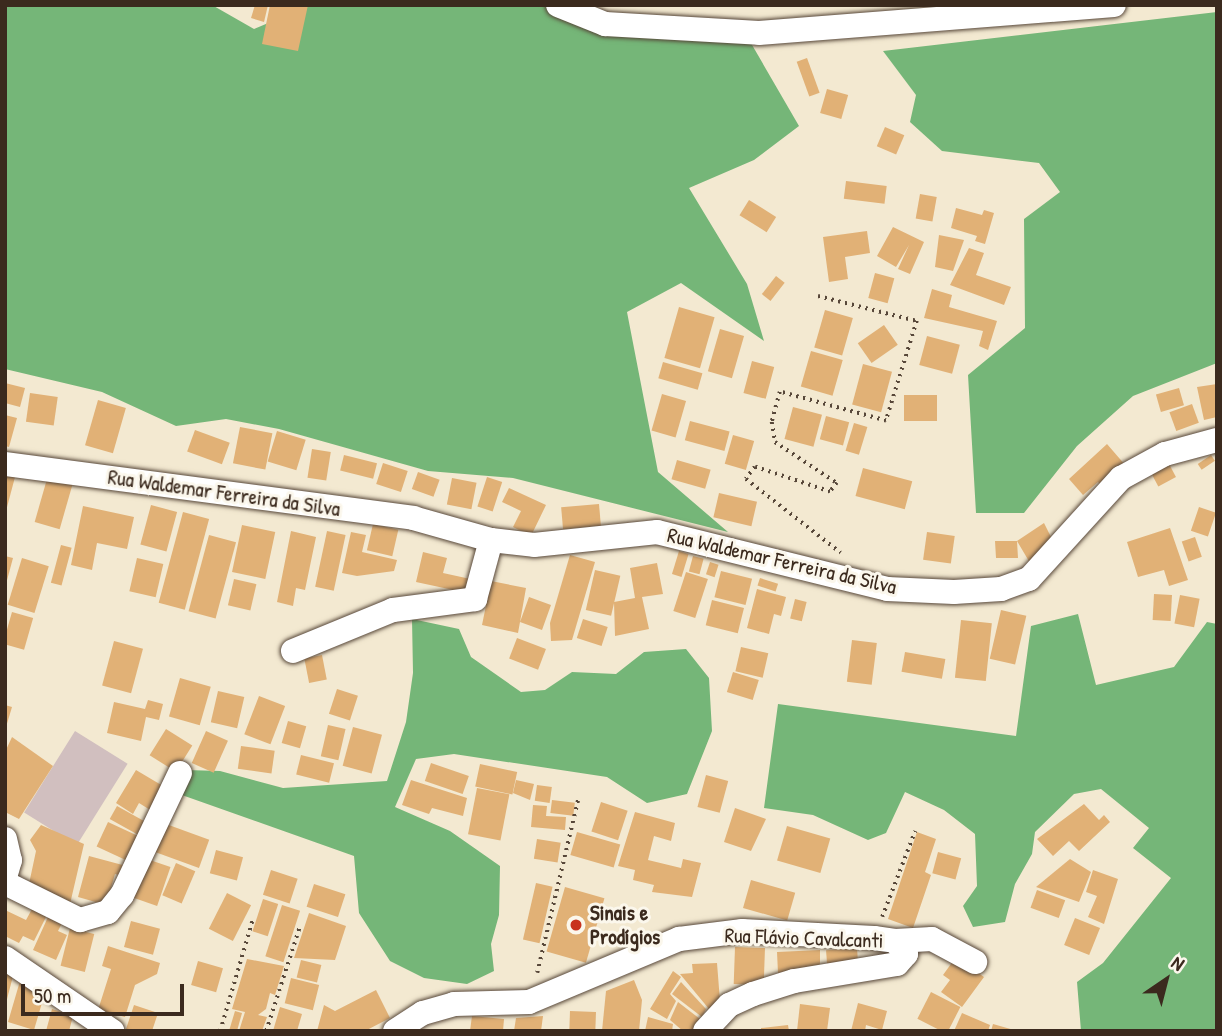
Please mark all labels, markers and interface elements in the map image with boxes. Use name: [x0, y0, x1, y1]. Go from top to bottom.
street label: Rua Waldemar Ferreira da Silva: [106, 464, 342, 522]
street label: Rua Waldemar Ferreira da Silva: [665, 522, 899, 600]
place label: Sinais e Prodígios: [590, 900, 660, 950]
marker: Sinais e Prodígios: [568, 917, 584, 933]
street label: Rua Flávio Cavalcanti: [724, 923, 884, 953]
north arrow: [1131, 945, 1201, 1015]
text: N: [1166, 949, 1190, 976]
scale bar: [24, 970, 187, 1014]
text: 50 m: [34, 981, 71, 1010]

